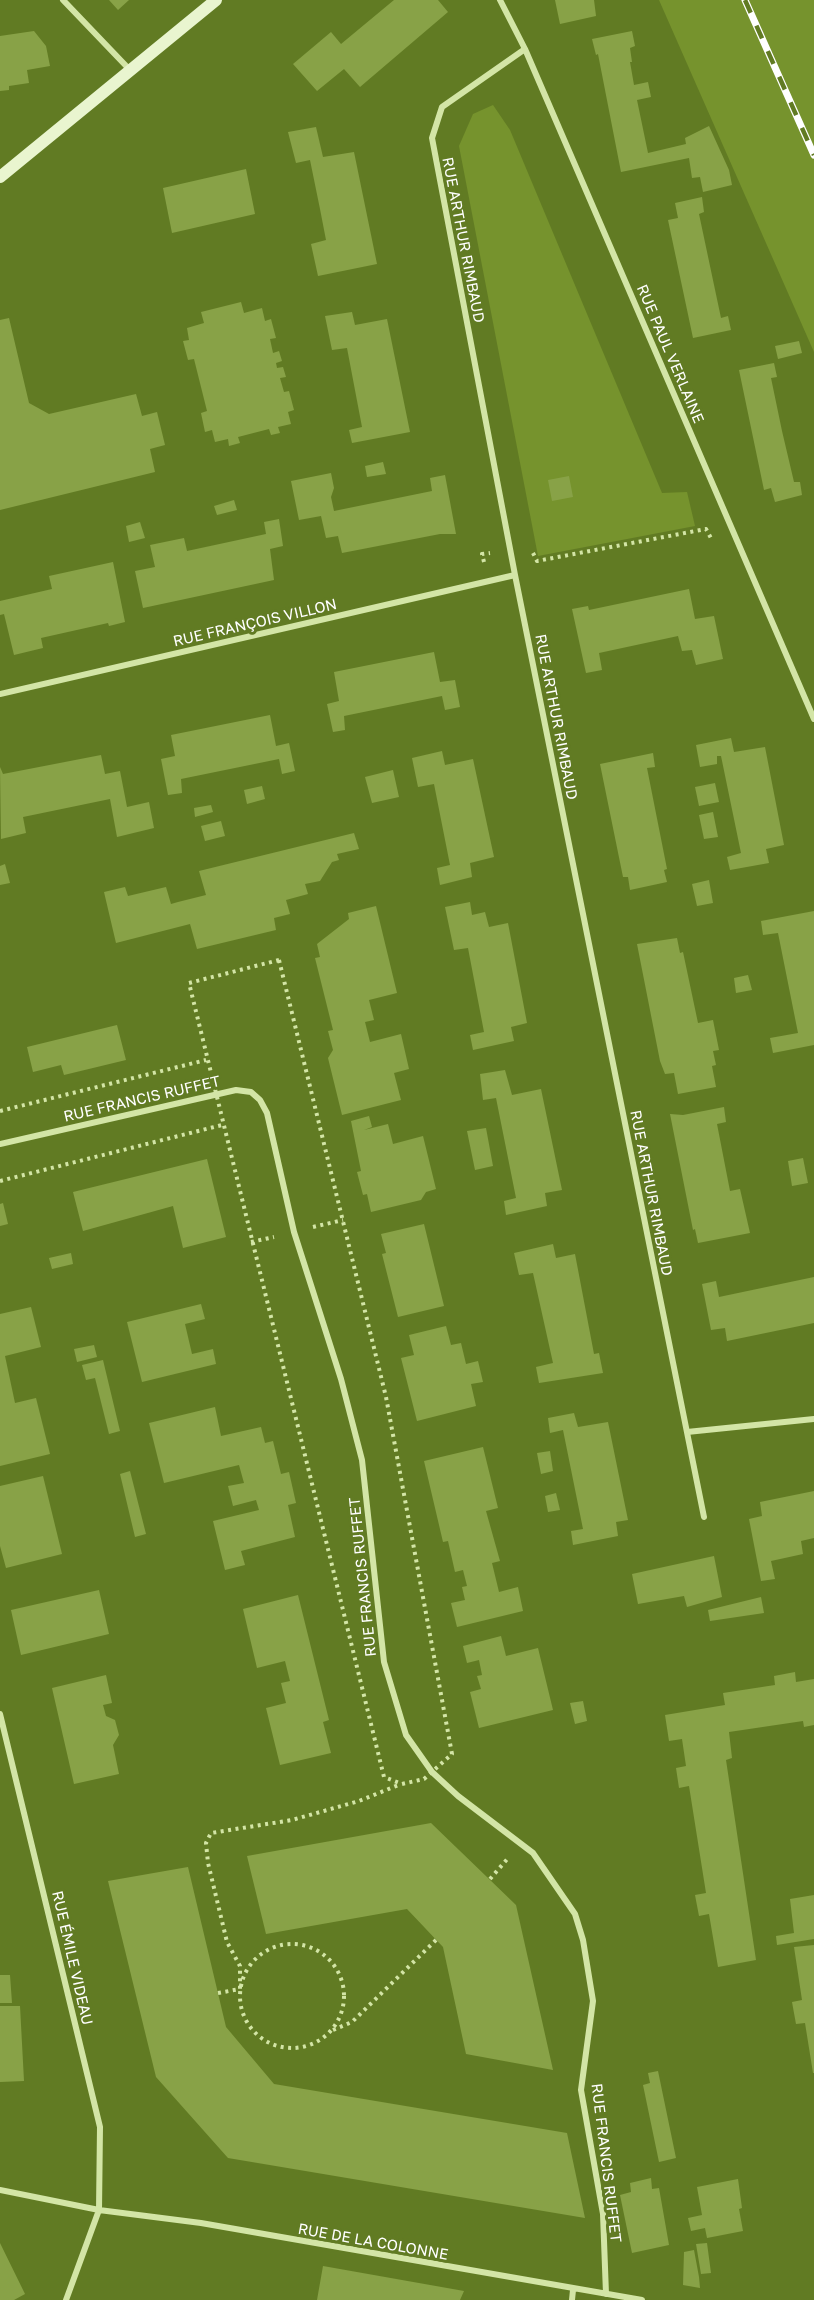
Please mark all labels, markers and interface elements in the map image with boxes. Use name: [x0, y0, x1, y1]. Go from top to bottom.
street label: RUE ARTHUR RIMBAUD: [438, 156, 488, 324]
street label: RUE PAUL VERLAINE: [633, 282, 707, 426]
street label: RUE FRANÇOIS VILLON: [171, 595, 339, 651]
street label: RUE ARTHUR RIMBAUD: [531, 633, 581, 801]
street label: RUE FRANCIS RUFFET: [62, 1072, 222, 1126]
street label: RUE ARTHUR RIMBAUD: [626, 1109, 676, 1277]
street label: RUE FRANCIS RUFFET: [346, 1496, 380, 1658]
street label: RUE ÉMILE VIDEAU: [48, 1889, 96, 2027]
street label: RUE FRANCIS RUFFET: [587, 2082, 625, 2244]
street label: RUE DE LA COLONNE: [296, 2220, 450, 2264]

